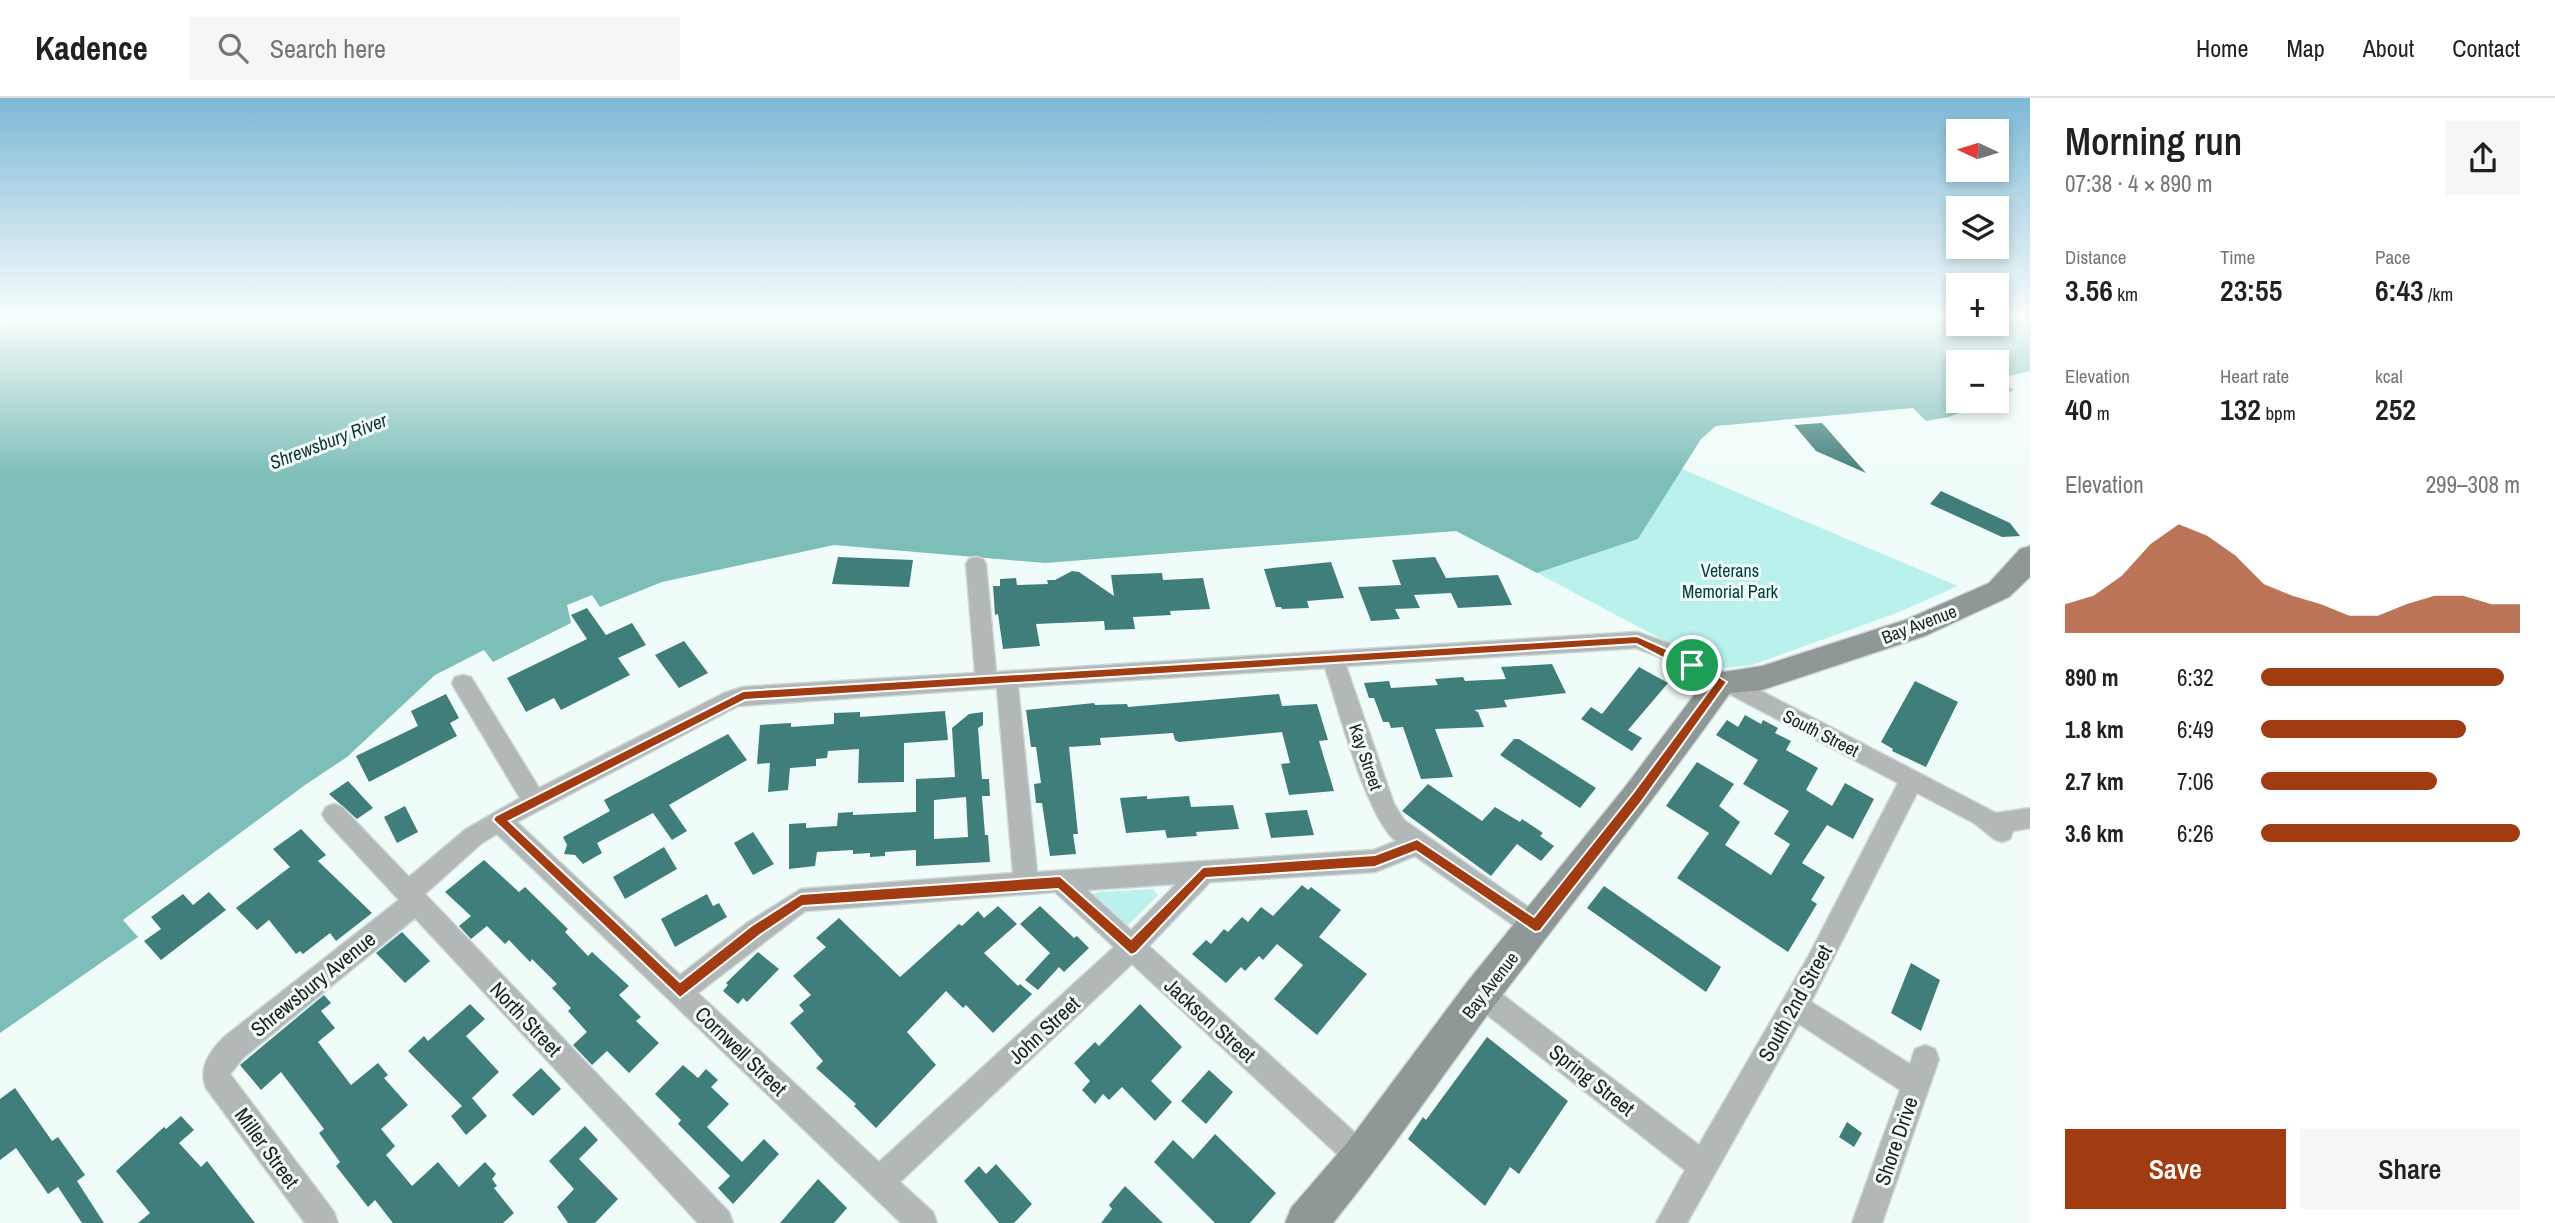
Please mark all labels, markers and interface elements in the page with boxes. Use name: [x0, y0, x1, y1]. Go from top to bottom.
search box: [190, 17, 680, 80]
text: Kadence: [35, 26, 148, 70]
icon: search: [214, 29, 252, 67]
text: Search here: [270, 31, 386, 66]
text: Home: [2196, 32, 2248, 64]
text: Map: [2286, 32, 2325, 64]
text: About: [2363, 32, 2414, 64]
text: Contact: [2452, 32, 2520, 64]
text: Morning run: [2065, 116, 2242, 167]
north arrow: [1946, 119, 2009, 182]
map controls: [1946, 119, 2009, 413]
button: share: [2446, 121, 2520, 195]
text: 07:38 · 4 × 890 m: [2065, 168, 2212, 199]
button: layers: [1946, 196, 2009, 259]
text: Distance: [2065, 244, 2126, 270]
text: Time: [2220, 244, 2255, 270]
text: Pace: [2375, 244, 2411, 270]
text: 3.56: [2065, 270, 2113, 310]
text: 23:55: [2220, 270, 2282, 310]
text: 6:43: [2375, 270, 2424, 310]
button: +: [1946, 273, 2009, 336]
text: km: [2113, 281, 2138, 307]
text: /km: [2424, 281, 2453, 307]
button: −: [1946, 350, 2009, 413]
text: Elevation: [2065, 363, 2130, 389]
text: Heart rate: [2220, 363, 2289, 389]
text: kcal: [2375, 363, 2403, 389]
text: 40: [2065, 389, 2092, 429]
text: 132: [2220, 389, 2261, 429]
text: 252: [2375, 389, 2416, 429]
text: m: [2092, 400, 2110, 426]
text: bpm: [2261, 400, 2296, 426]
water label: Shrewsbury River: [266, 406, 391, 475]
text: Elevation: [2065, 469, 2144, 500]
text: 299–308 m: [2426, 469, 2520, 500]
park label: Veterans Memorial Park: [1682, 558, 1779, 604]
street label: Bay Avenue: [1878, 598, 1960, 650]
pin: [1662, 635, 1722, 695]
icon: arrive: [1673, 646, 1711, 684]
text: 890 m: [2065, 662, 2118, 693]
text: 6:32: [2177, 662, 2214, 693]
street label: South Street: [1779, 703, 1863, 763]
text: 1.8 km: [2065, 714, 2124, 745]
text: 6:49: [2177, 714, 2214, 745]
street label: Kay Street: [1343, 720, 1389, 794]
text: 2.7 km: [2065, 766, 2124, 797]
text: 7:06: [2177, 766, 2214, 797]
text: 3.6 km: [2065, 818, 2124, 849]
text: 6:26: [2177, 818, 2214, 849]
street label: Shrewsbury Avenue: [244, 925, 382, 1043]
street label: South 2nd Street: [1751, 939, 1839, 1067]
street label: Bay Avenue: [1456, 946, 1524, 1024]
street label: Jackson Street: [1158, 971, 1262, 1069]
street label: North Street: [484, 975, 568, 1063]
street label: John Street: [1002, 989, 1086, 1071]
street label: Cornwell Street: [689, 1000, 794, 1102]
street label: Spring Street: [1543, 1037, 1641, 1123]
street label: Shore Drive: [1867, 1093, 1925, 1189]
street label: Miller Street: [228, 1102, 306, 1194]
button: Save: [2065, 1129, 2286, 1209]
button: Share: [2300, 1129, 2520, 1209]

